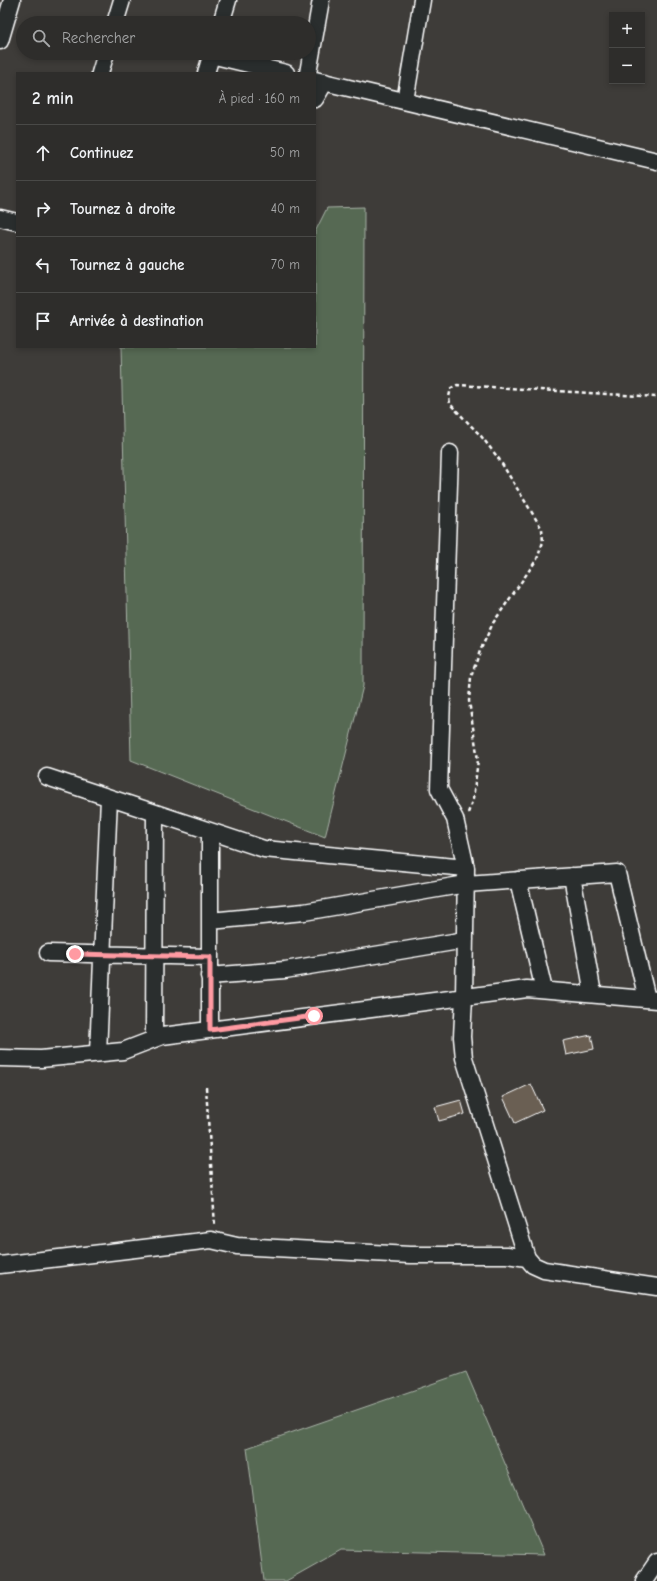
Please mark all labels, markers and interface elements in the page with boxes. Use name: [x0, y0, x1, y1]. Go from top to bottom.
map controls: [609, 12, 645, 84]
button: +: [609, 12, 645, 48]
search box: [16, 16, 316, 60]
icon: search: [30, 27, 52, 49]
text: Rechercher: [62, 29, 135, 47]
button: −: [609, 48, 645, 84]
text: 2 min: [32, 89, 73, 108]
text: À pied · 160 m: [219, 91, 300, 106]
icon: ahead: [32, 142, 54, 164]
text: Continuez: [70, 144, 133, 162]
text: 50 m: [270, 145, 300, 160]
icon: right: [32, 198, 54, 220]
text: Tournez à droite: [70, 200, 175, 218]
text: 40 m: [271, 201, 300, 216]
icon: left: [32, 254, 54, 276]
text: Tournez à gauche: [70, 256, 184, 274]
text: 70 m: [271, 257, 300, 272]
icon: arrive: [32, 310, 54, 332]
text: Arrivée à destination: [70, 312, 204, 330]
route end: [66, 945, 84, 963]
route start: [305, 1007, 323, 1025]

